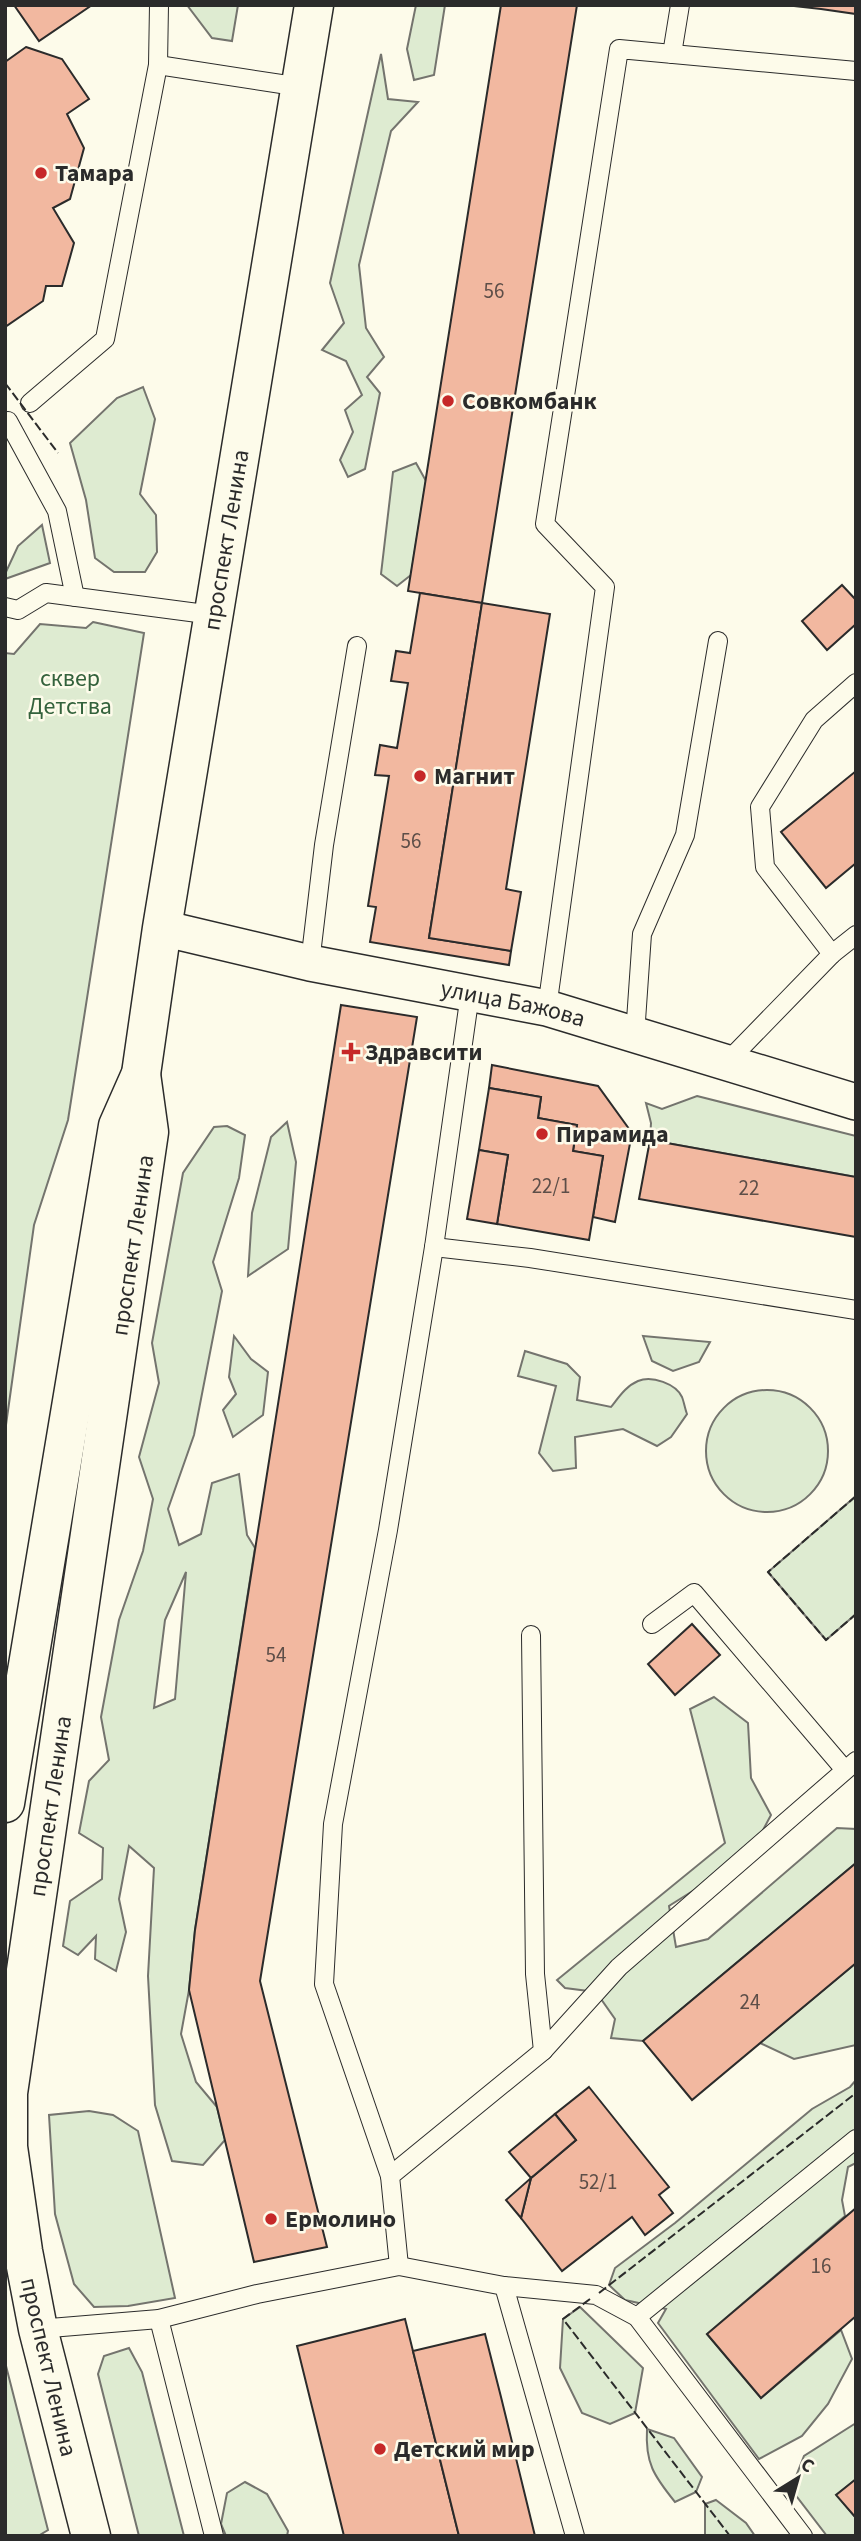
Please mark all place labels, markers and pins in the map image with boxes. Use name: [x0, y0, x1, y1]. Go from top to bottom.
place label: Тамара: [55, 156, 134, 191]
marker: Тамара: [33, 165, 49, 181]
place label: Совкомбанк: [462, 384, 597, 419]
marker: Совкомбанк: [440, 393, 456, 409]
place label: Магнит: [434, 759, 515, 794]
marker: Магнит: [412, 768, 428, 784]
place label: Здравсити: [365, 1035, 482, 1070]
marker: Здравсити: [343, 1044, 359, 1060]
place label: Пирамида: [556, 1117, 669, 1152]
marker: Пирамида: [534, 1126, 550, 1142]
place label: Ермолино: [285, 2202, 396, 2237]
marker: Ермолино: [263, 2211, 279, 2227]
place label: Детский мир: [394, 2432, 535, 2467]
marker: Детский мир: [372, 2441, 388, 2457]

